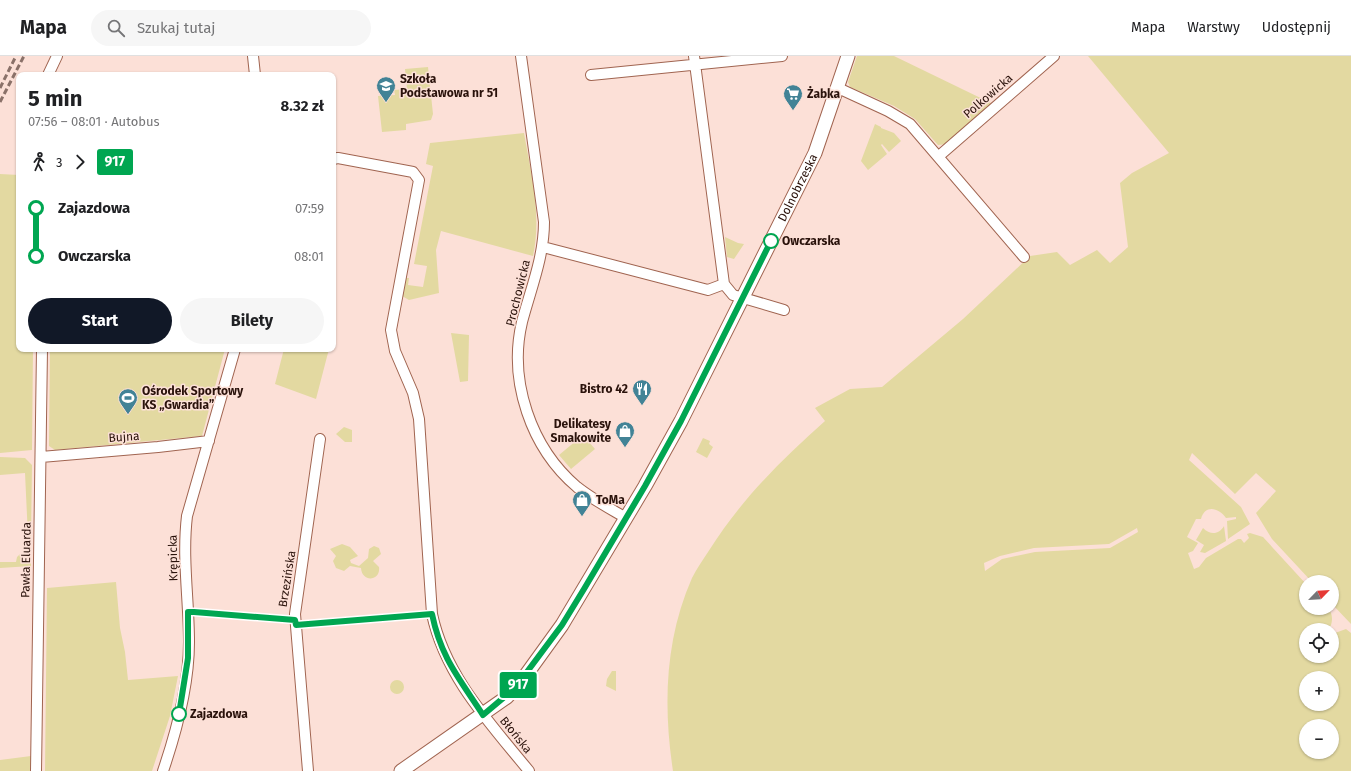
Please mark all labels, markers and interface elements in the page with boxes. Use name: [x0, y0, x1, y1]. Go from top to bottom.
search box: [91, 10, 371, 46]
text: Mapa: [20, 16, 67, 39]
icon: search: [105, 17, 127, 39]
text: Szukaj tutaj: [137, 19, 215, 37]
text: Mapa: [1131, 19, 1165, 36]
text: Warstwy: [1187, 19, 1240, 36]
text: Udostępnij: [1262, 19, 1331, 36]
street label: Polkowicka: [961, 71, 1015, 121]
place label: Szkoła Podstawowa nr 51: [400, 72, 498, 100]
school or university icon: Szkoła Podstawowa nr 51: [375, 75, 397, 103]
supermarket icon: Żabka: [782, 83, 804, 111]
text: 5 min: [28, 85, 83, 112]
place label: Żabka: [807, 86, 841, 101]
text: 8.32 zł: [280, 97, 324, 115]
text: 07:56 – 08:01 · Autobus: [28, 114, 160, 129]
icon: walk: [28, 151, 50, 173]
icon: forward: [69, 151, 91, 173]
street label: Dolnobrzeska: [775, 152, 820, 224]
text: 917: [105, 153, 125, 170]
text: 3: [56, 155, 63, 170]
text: Zajazdowa: [58, 199, 130, 217]
text: 07:59: [295, 201, 324, 216]
marker: Owczarska: [763, 233, 779, 249]
place label: Owczarska: [782, 234, 841, 248]
text: Owczarska: [58, 247, 131, 265]
text: 08:01: [294, 249, 324, 264]
street label: Prochowicka: [503, 258, 533, 328]
button: Start: [28, 298, 172, 344]
button: Bilety: [180, 298, 324, 344]
restaurant icon: Bistro 42: [631, 378, 653, 406]
place label: Bistro 42: [580, 382, 628, 396]
place label: Ośrodek Sportowy KS „Gwardia”: [142, 384, 244, 412]
sports icon: Ośrodek Sportowy KS „Gwardia”: [117, 387, 139, 415]
place label: Delikatesy Smakowite: [551, 417, 612, 445]
shop icon: Delikatesy Smakowite: [614, 420, 636, 448]
street label: Bujna: [108, 429, 140, 445]
shop icon: ToMa: [571, 489, 593, 517]
place label: ToMa: [596, 493, 625, 507]
street label: Pawła Eluarda: [18, 522, 34, 598]
street label: Krępicka: [166, 535, 180, 581]
street label: Brzezińska: [276, 550, 298, 608]
north arrow: [1299, 575, 1339, 615]
map controls: [1299, 575, 1339, 759]
button: locate: [1299, 623, 1339, 663]
button: +: [1299, 671, 1339, 711]
line badge: 917: [495, 672, 541, 698]
text: 917: [508, 676, 528, 693]
marker: Zajazdowa: [171, 706, 187, 722]
place label: Zajazdowa: [190, 707, 248, 721]
street label: Błońska: [497, 714, 535, 756]
button: −: [1299, 719, 1339, 759]

